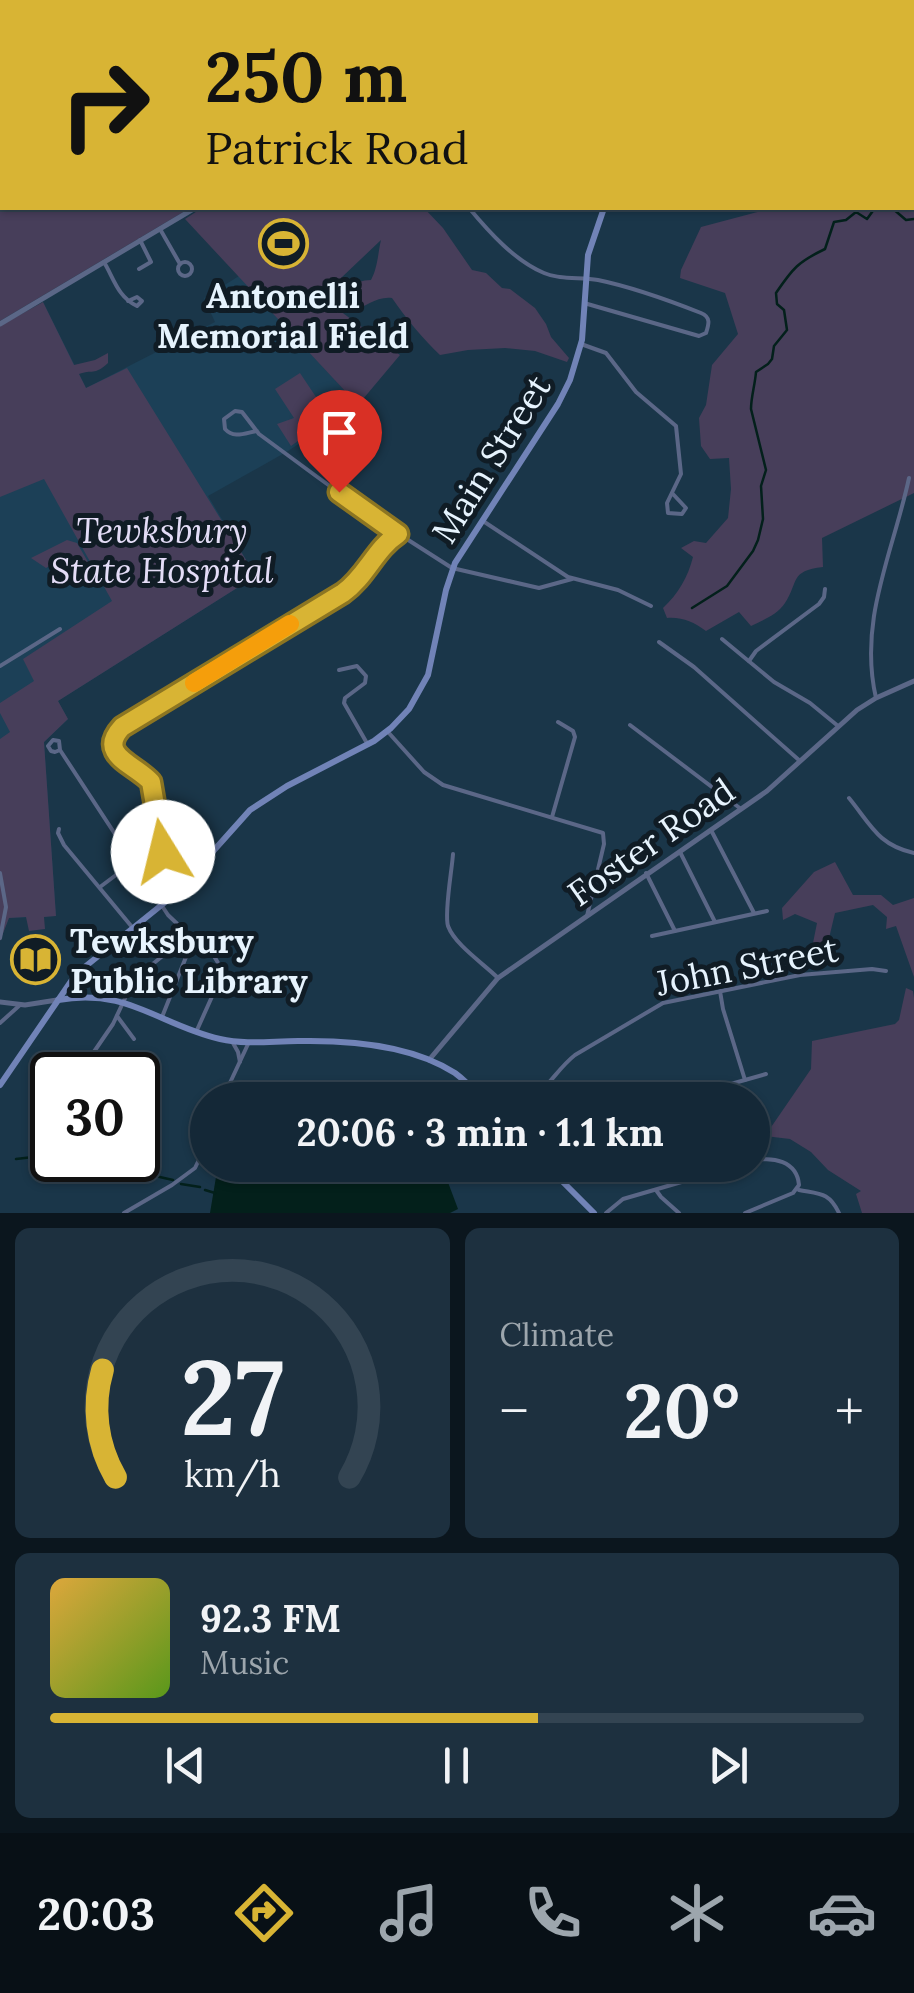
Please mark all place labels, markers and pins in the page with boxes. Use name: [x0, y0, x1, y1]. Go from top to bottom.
sports icon: Antonelli Memorial Field: [257, 217, 309, 269]
place label: Antonelli Memorial Field: [157, 273, 409, 358]
pin: [297, 390, 382, 493]
place label: Tewksbury Public Library: [70, 918, 308, 1003]
library icon: Tewksbury Public Library: [9, 934, 61, 986]

